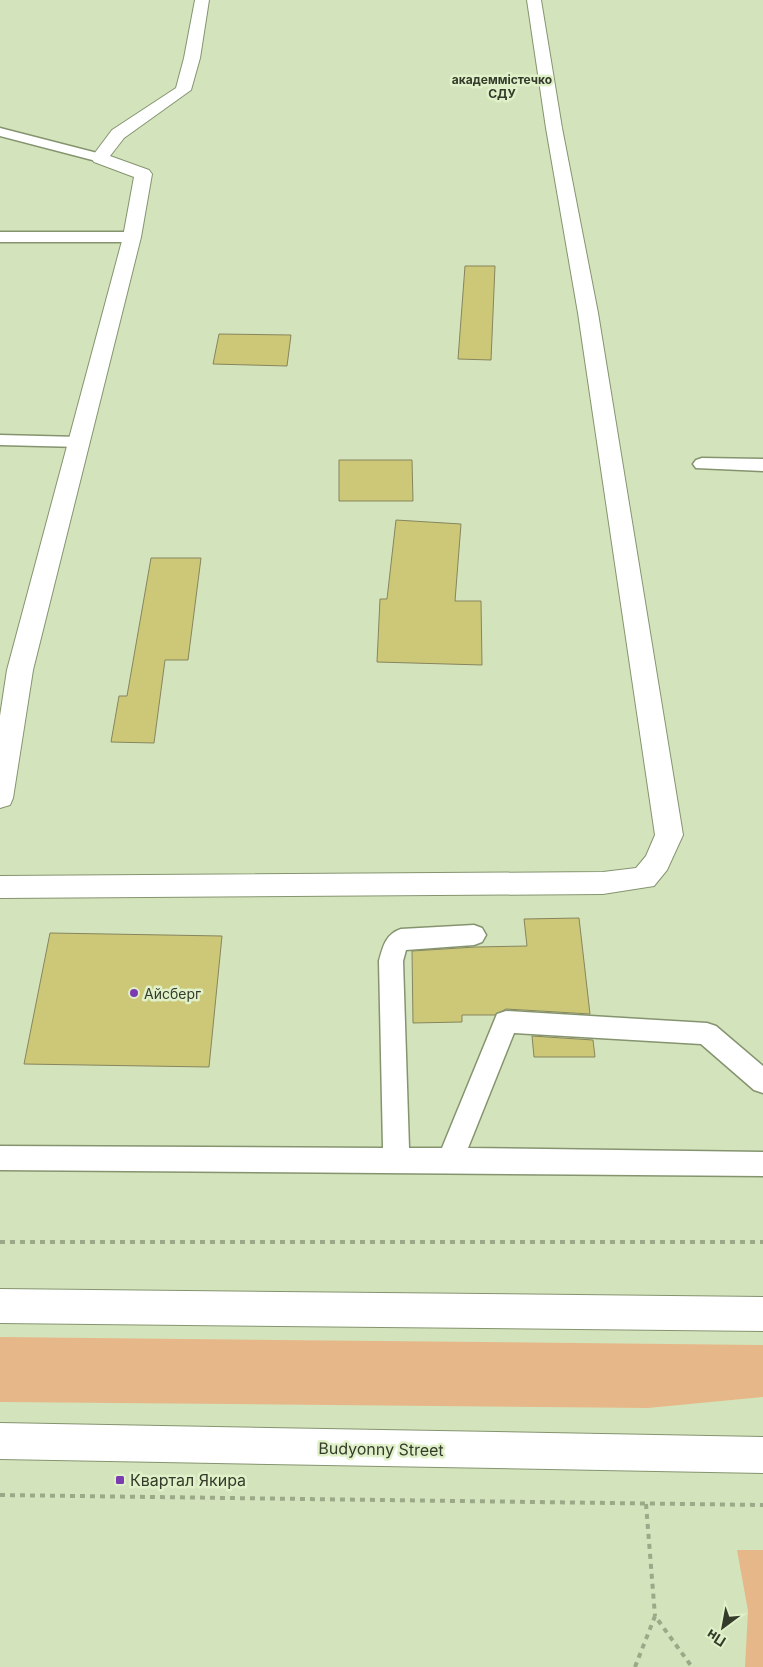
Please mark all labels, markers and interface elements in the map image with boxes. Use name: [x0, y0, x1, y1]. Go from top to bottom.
district label: академмістечко СДУ: [452, 72, 552, 101]
place label: Айсберг: [144, 985, 201, 1002]
marker: Айсберг: [128, 987, 140, 999]
street label: Budyonny Street: [318, 1438, 444, 1460]
place label: Квартал Якира: [130, 1470, 246, 1490]
marker: Квартал Якира: [114, 1474, 126, 1486]
north arrow: [698, 1602, 748, 1652]
text: Пн: [703, 1626, 728, 1651]

